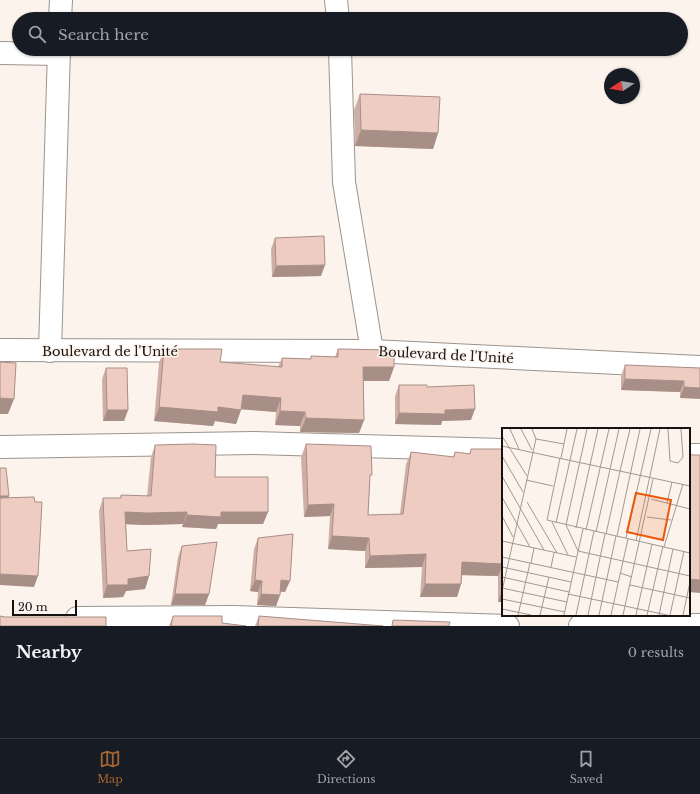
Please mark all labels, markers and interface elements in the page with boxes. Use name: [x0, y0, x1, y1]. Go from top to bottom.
search box: [12, 12, 688, 56]
icon: search: [26, 23, 48, 45]
text: Search here: [58, 25, 149, 44]
north arrow: [604, 68, 640, 104]
street label: Boulevard de l'Unité: [42, 343, 178, 360]
street label: Boulevard de l'Unité: [378, 343, 514, 367]
inset map: [502, 428, 690, 616]
scale bar: [12, 598, 77, 617]
text: 20 m: [18, 600, 48, 614]
text: Nearby: [16, 642, 82, 663]
text: 0 results: [628, 644, 684, 661]
tab: Map: [97, 748, 123, 786]
tab: Directions: [317, 748, 375, 786]
tab: Saved: [570, 748, 603, 786]

